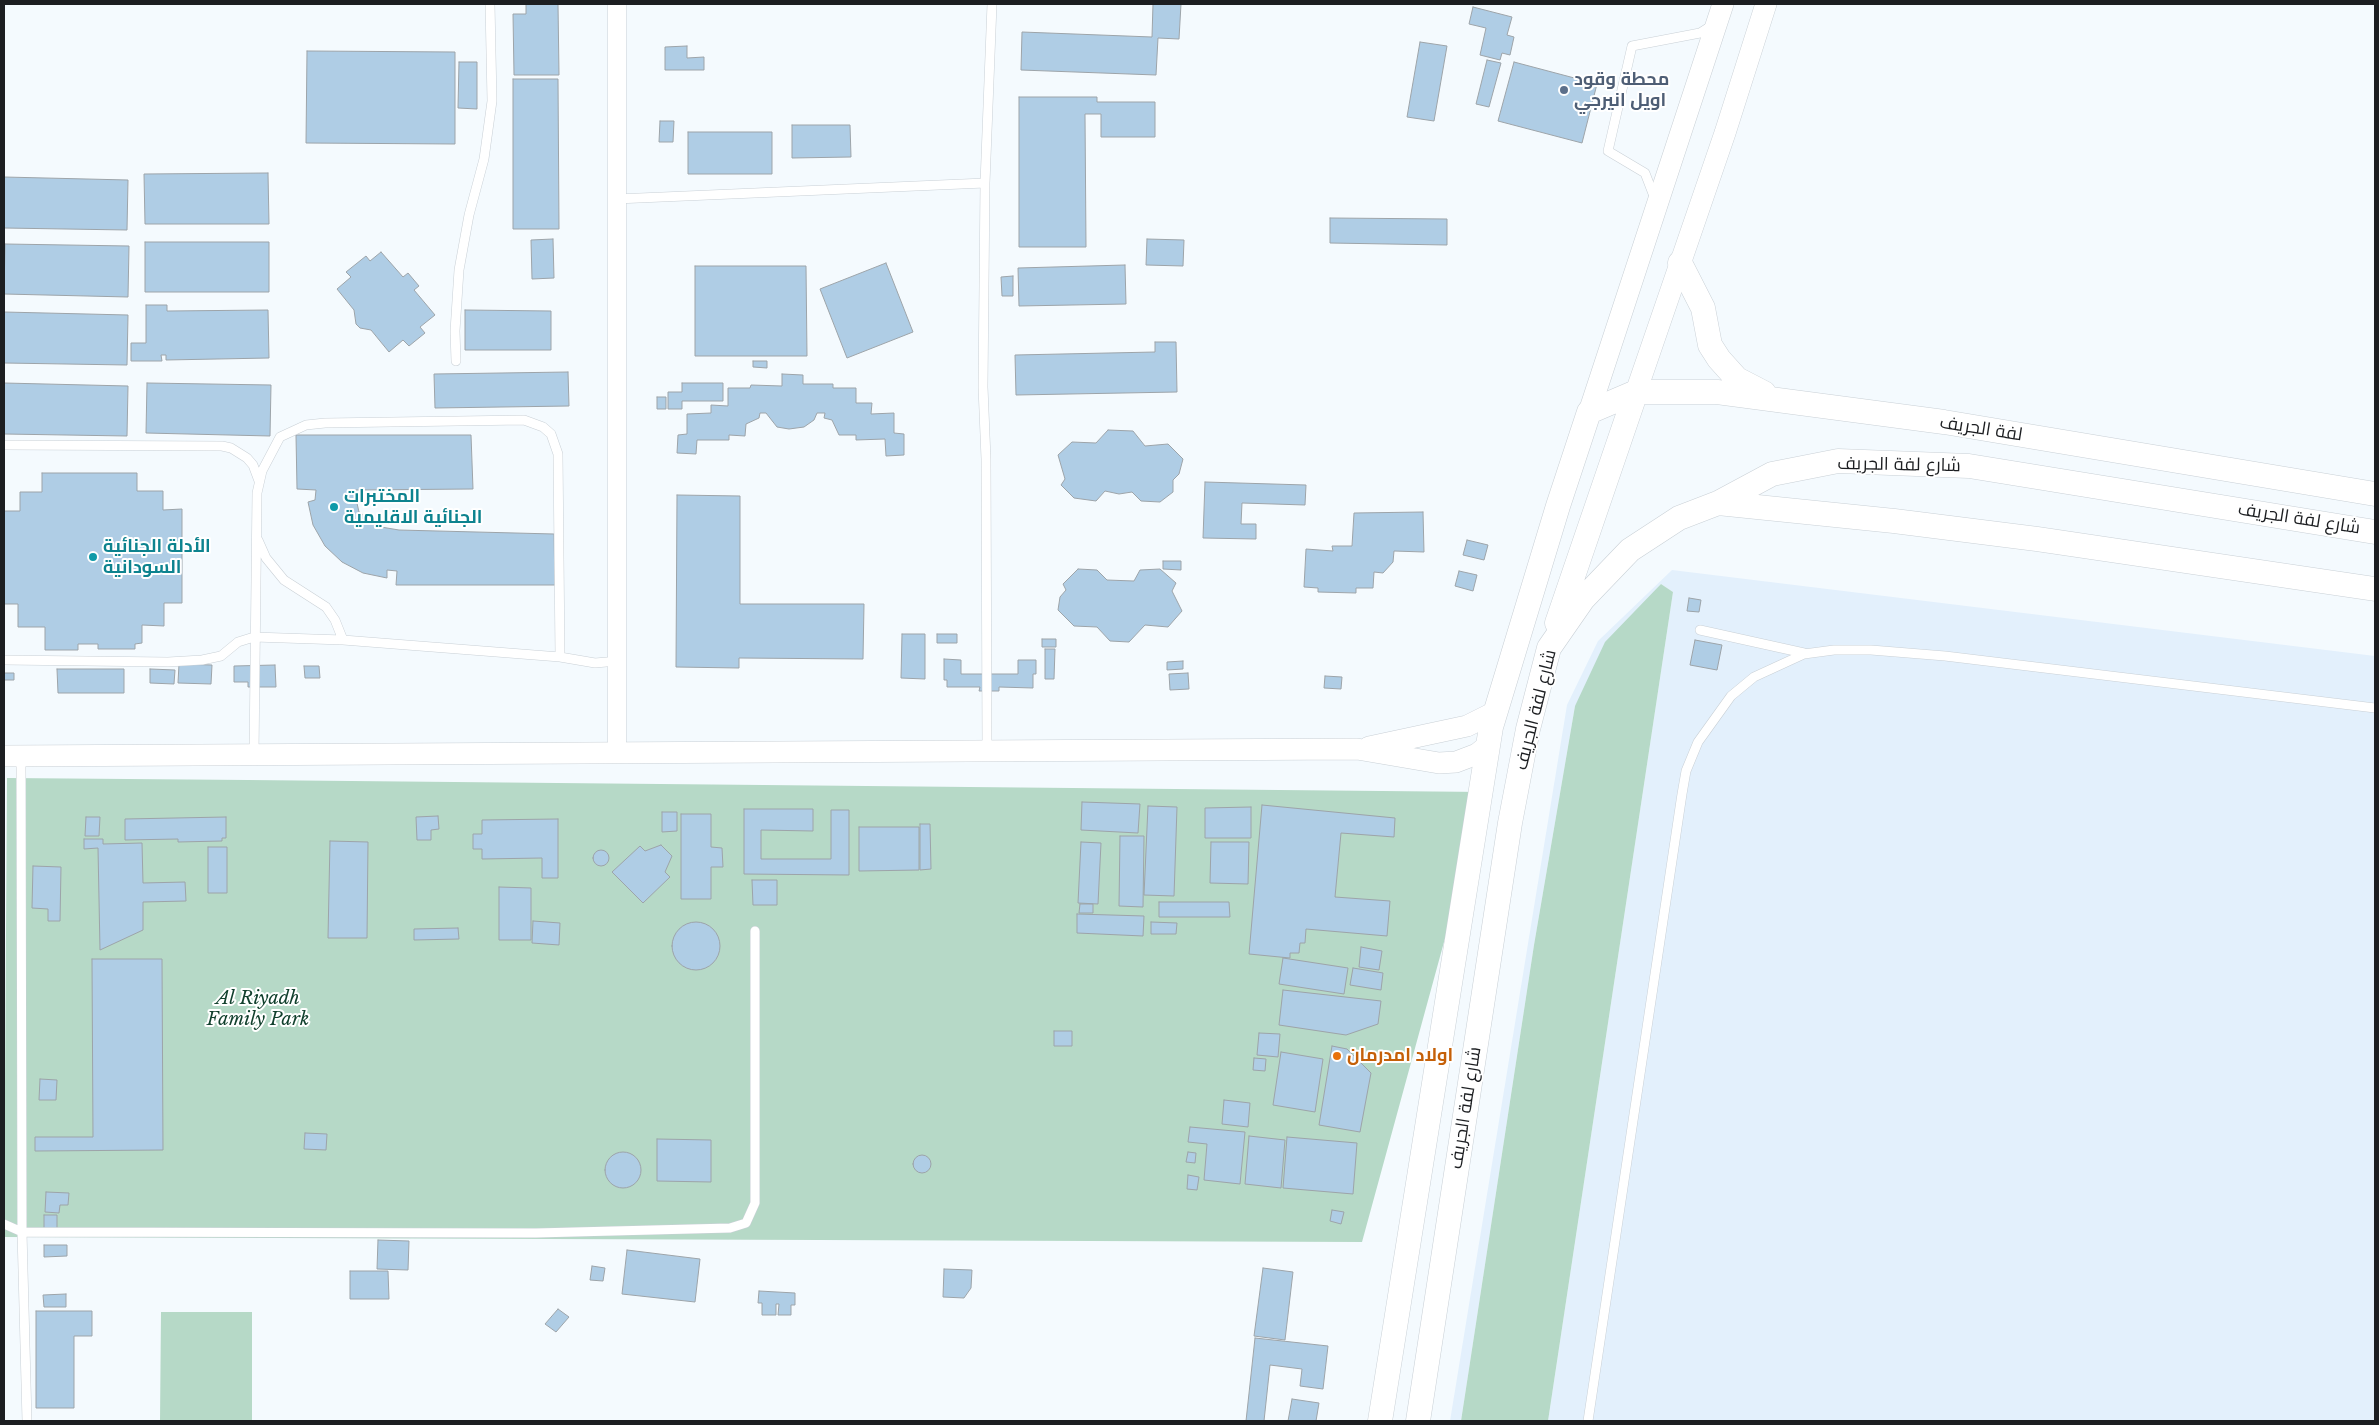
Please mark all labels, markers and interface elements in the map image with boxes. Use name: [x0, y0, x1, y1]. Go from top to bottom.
place label: محطة وقود اويل انيرجي: [1574, 69, 1669, 112]
marker: محطة وقود اويل انيرجي: [1558, 84, 1570, 96]
street label: لفة الجريف: [1938, 412, 2024, 446]
street label: شارع لفة الجريف: [1837, 453, 1961, 477]
place label: المختبرات الجنائية الاقليمية: [344, 486, 482, 528]
street label: شارع لفة الجريف: [2236, 499, 2362, 539]
marker: المختبرات الجنائية الاقليمية: [328, 501, 340, 513]
place label: الأدلة الجنائية السودانية: [103, 536, 211, 578]
marker: الأدلة الجنائية السودانية: [87, 551, 99, 563]
street label: شارع لفة الجريف: [1511, 648, 1561, 772]
park label: Al Riyadh Family Park: [207, 988, 309, 1030]
place label: اولاد امدرمان: [1347, 1045, 1453, 1067]
street label: شارع لفة الجريف: [1446, 1045, 1486, 1171]
marker: اولاد امدرمان: [1331, 1050, 1343, 1062]

